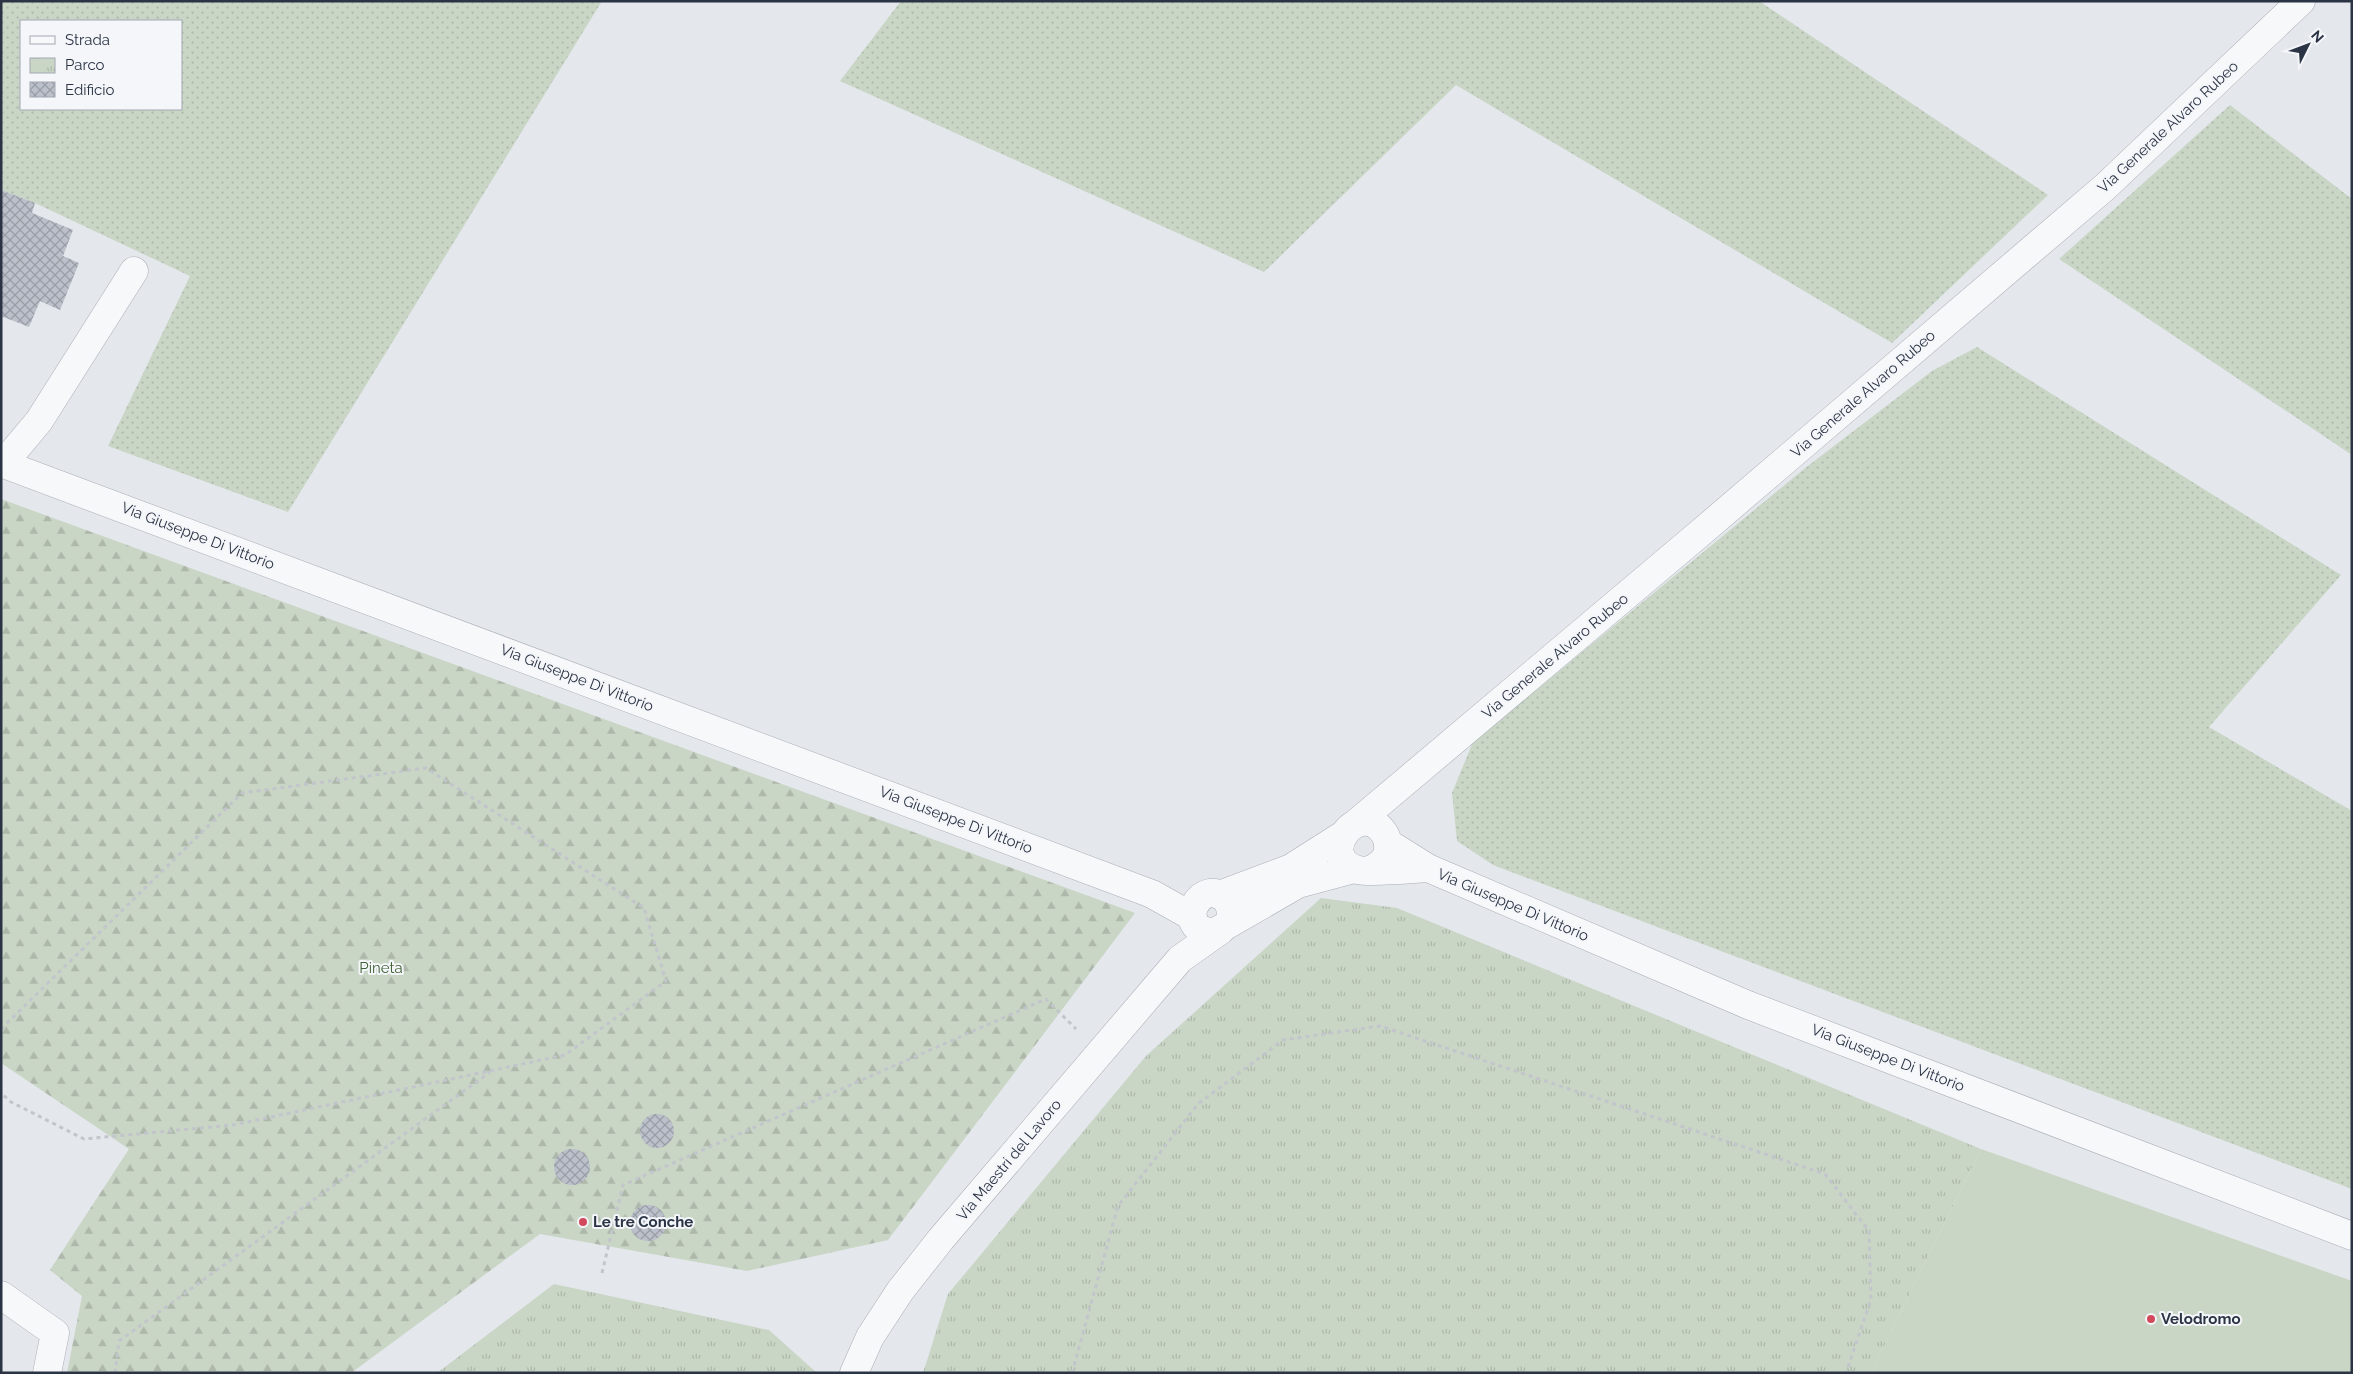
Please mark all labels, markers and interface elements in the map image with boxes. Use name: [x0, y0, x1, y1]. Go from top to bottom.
legend: [20, 20, 182, 110]
north arrow: [2283, 20, 2333, 70]
text: N: [2308, 27, 2327, 46]
text: Strada: [65, 31, 110, 49]
text: Parco: [65, 56, 105, 74]
street label: Via Generale Alvaro Rubeo: [2094, 57, 2242, 197]
text: Edificio: [65, 81, 115, 99]
street label: Via Generale Alvaro Rubeo: [1787, 326, 1939, 462]
street label: Via Giuseppe Di Vittorio: [119, 498, 277, 574]
street label: Via Generale Alvaro Rubeo: [1478, 589, 1632, 723]
street label: Via Giuseppe Di Vittorio: [498, 640, 656, 716]
street label: Via Giuseppe Di Vittorio: [877, 782, 1035, 858]
street label: Via Giuseppe Di Vittorio: [1435, 865, 1591, 945]
park label: Pineta: [359, 959, 403, 977]
street label: Via Giuseppe Di Vittorio: [1809, 1020, 1967, 1096]
street label: Via Maestri del Lavoro: [953, 1096, 1065, 1224]
place label: Le tre Conche: [593, 1213, 693, 1231]
marker: Le tre Conche: [577, 1216, 589, 1228]
place label: Velodromo: [2161, 1310, 2240, 1328]
marker: Velodromo: [2145, 1313, 2157, 1325]

